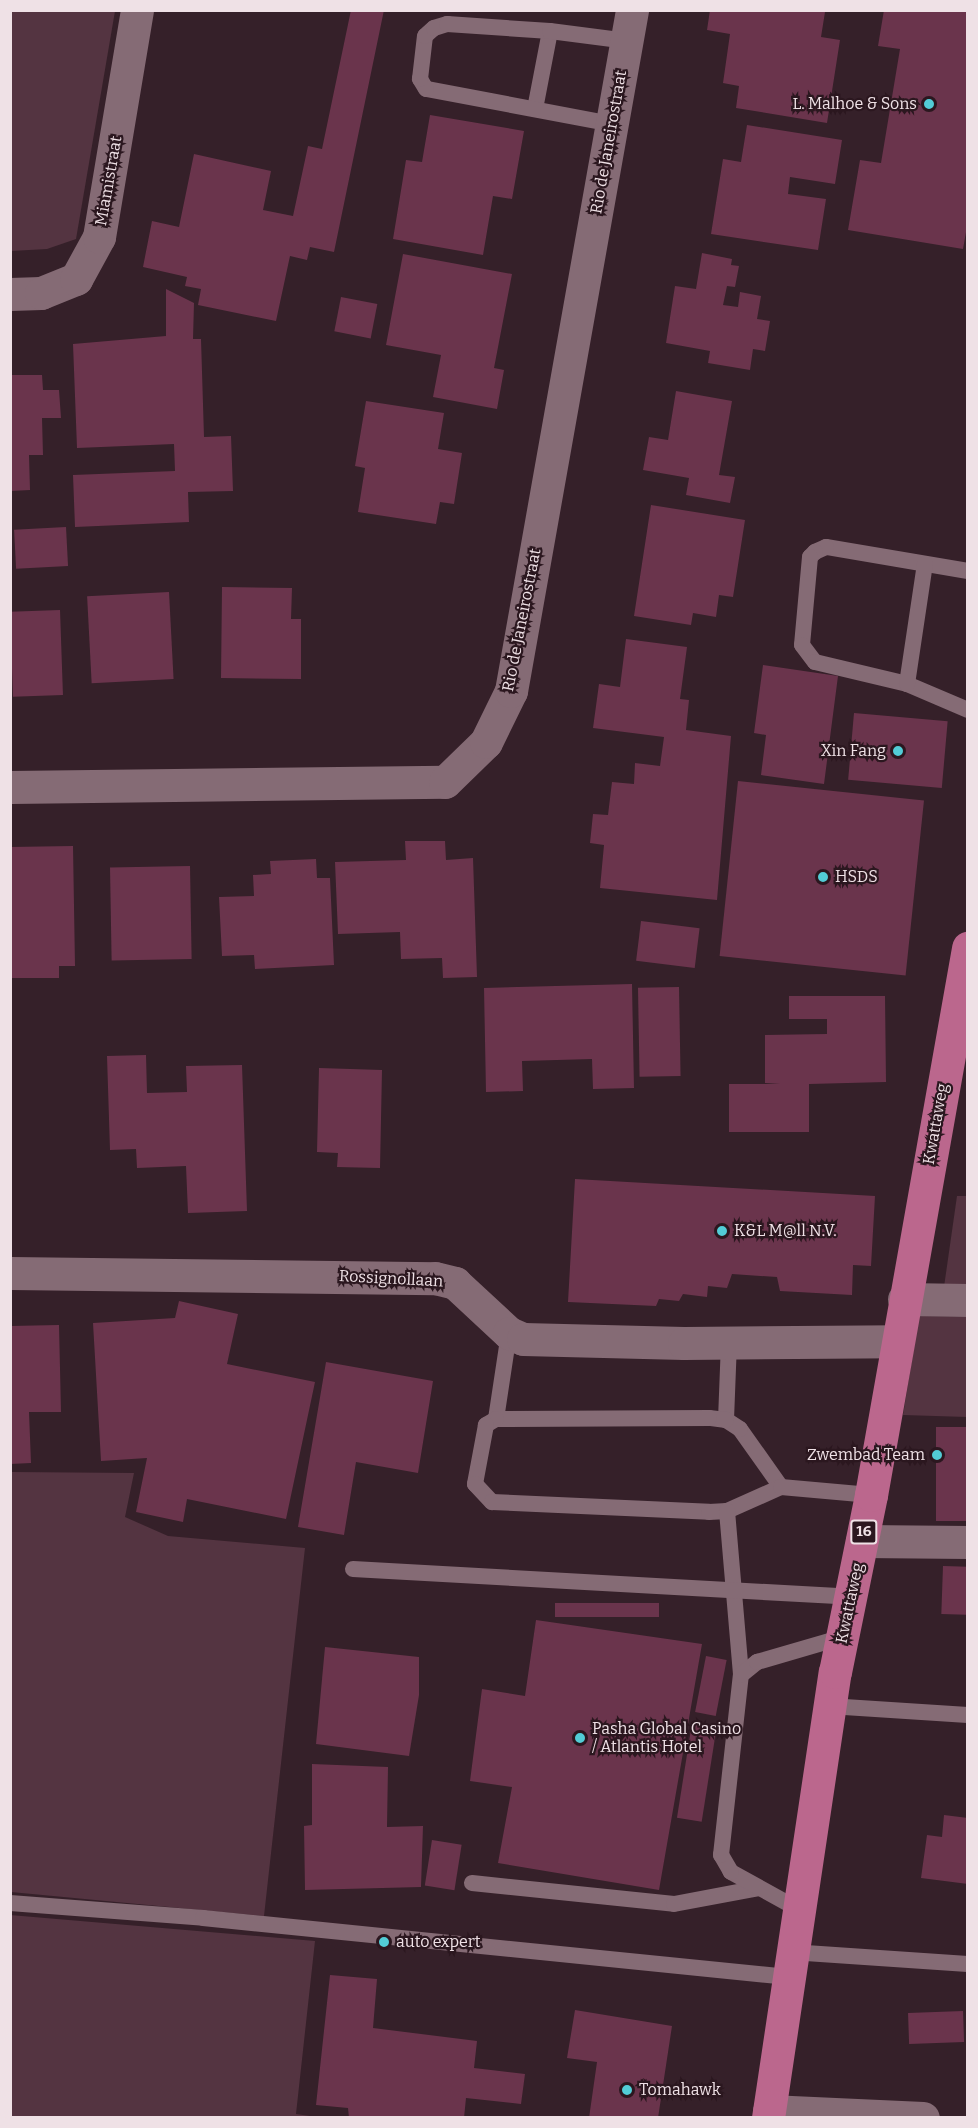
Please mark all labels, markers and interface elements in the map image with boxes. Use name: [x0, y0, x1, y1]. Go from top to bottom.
street label: Rio de Janeirostraat: [587, 69, 631, 215]
place label: L. Malhoe & Sons: [793, 94, 917, 114]
marker: L. Malhoe & Sons: [922, 97, 936, 111]
street label: Miamistraat: [92, 135, 126, 227]
street label: Rio de Janeirostraat: [499, 547, 545, 693]
place label: Xin Fang: [821, 741, 886, 761]
marker: Xin Fang: [891, 744, 905, 758]
place label: HSDS: [835, 867, 878, 887]
marker: HSDS: [816, 870, 830, 884]
street label: Kwattaweg: [919, 1082, 953, 1166]
place label: K&L M@ll N.V.: [734, 1221, 837, 1241]
marker: K&L M@ll N.V.: [715, 1224, 729, 1238]
street label: Rossignollaan: [338, 1267, 444, 1291]
place label: Zwembad Team: [807, 1445, 925, 1465]
marker: Zwembad Team: [930, 1448, 944, 1462]
road number: 16: [849, 1520, 879, 1544]
street label: Kwattaweg: [832, 1561, 868, 1645]
place label: Pasha Global Casino / Atlantis Hotel: [592, 1719, 741, 1757]
marker: Pasha Global Casino / Atlantis Hotel: [573, 1731, 587, 1745]
place label: auto expert: [396, 1932, 481, 1952]
marker: auto expert: [377, 1935, 391, 1949]
place label: Tomahawk: [639, 2080, 721, 2100]
marker: Tomahawk: [620, 2083, 634, 2097]

